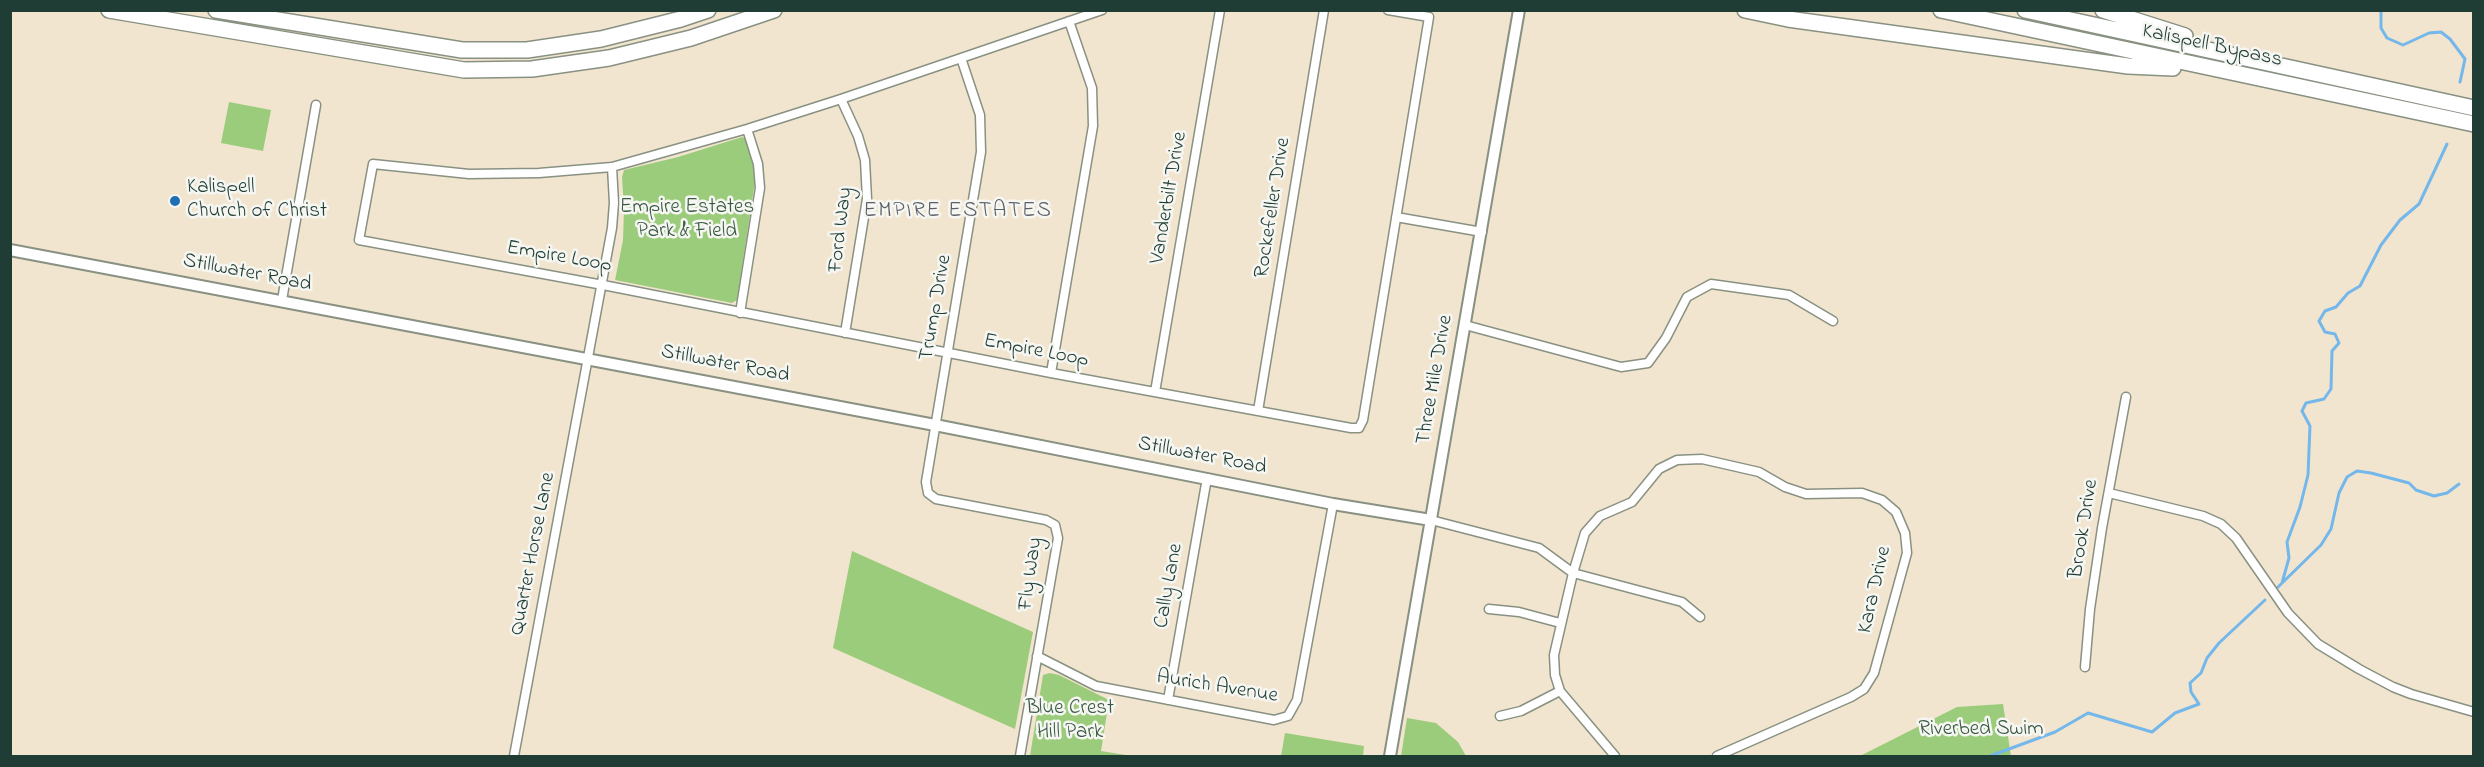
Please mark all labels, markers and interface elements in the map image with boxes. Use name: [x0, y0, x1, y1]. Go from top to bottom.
street label: Kalispell Bypass: [2140, 20, 2284, 74]
street label: Vanderbilt Drive: [1146, 130, 1194, 266]
street label: Rockefeller Drive: [1250, 136, 1298, 280]
place label: Kalispell Church of Christ: [187, 176, 327, 226]
street label: Ford Way: [824, 186, 860, 274]
marker: Kalispell Church of Christ: [168, 194, 182, 208]
park label: Empire Estates Park & Field: [620, 196, 754, 246]
district label: EMPIRE ESTATES: [864, 199, 1052, 225]
street label: Empire Loop: [504, 236, 614, 280]
street label: Stillwater Road: [181, 249, 313, 299]
street label: Trump Drive: [915, 253, 959, 363]
street label: Three Mile Drive: [1412, 313, 1460, 447]
street label: Empire Loop: [981, 329, 1091, 375]
street label: Stillwater Road: [659, 340, 791, 390]
street label: Stillwater Road: [1136, 432, 1268, 482]
street label: Quarter Horse Lane: [506, 470, 562, 638]
street label: Brook Drive: [2065, 478, 2105, 580]
street label: Fly Way: [1014, 536, 1050, 612]
street label: Cally Lane: [1150, 542, 1190, 630]
street label: Kara Drive: [1854, 544, 1898, 636]
street label: Aurich Avenue: [1155, 666, 1279, 710]
park label: Blue Crest Hill Park: [1026, 697, 1114, 747]
park label: Riverbed Swim: [1919, 718, 2043, 744]

